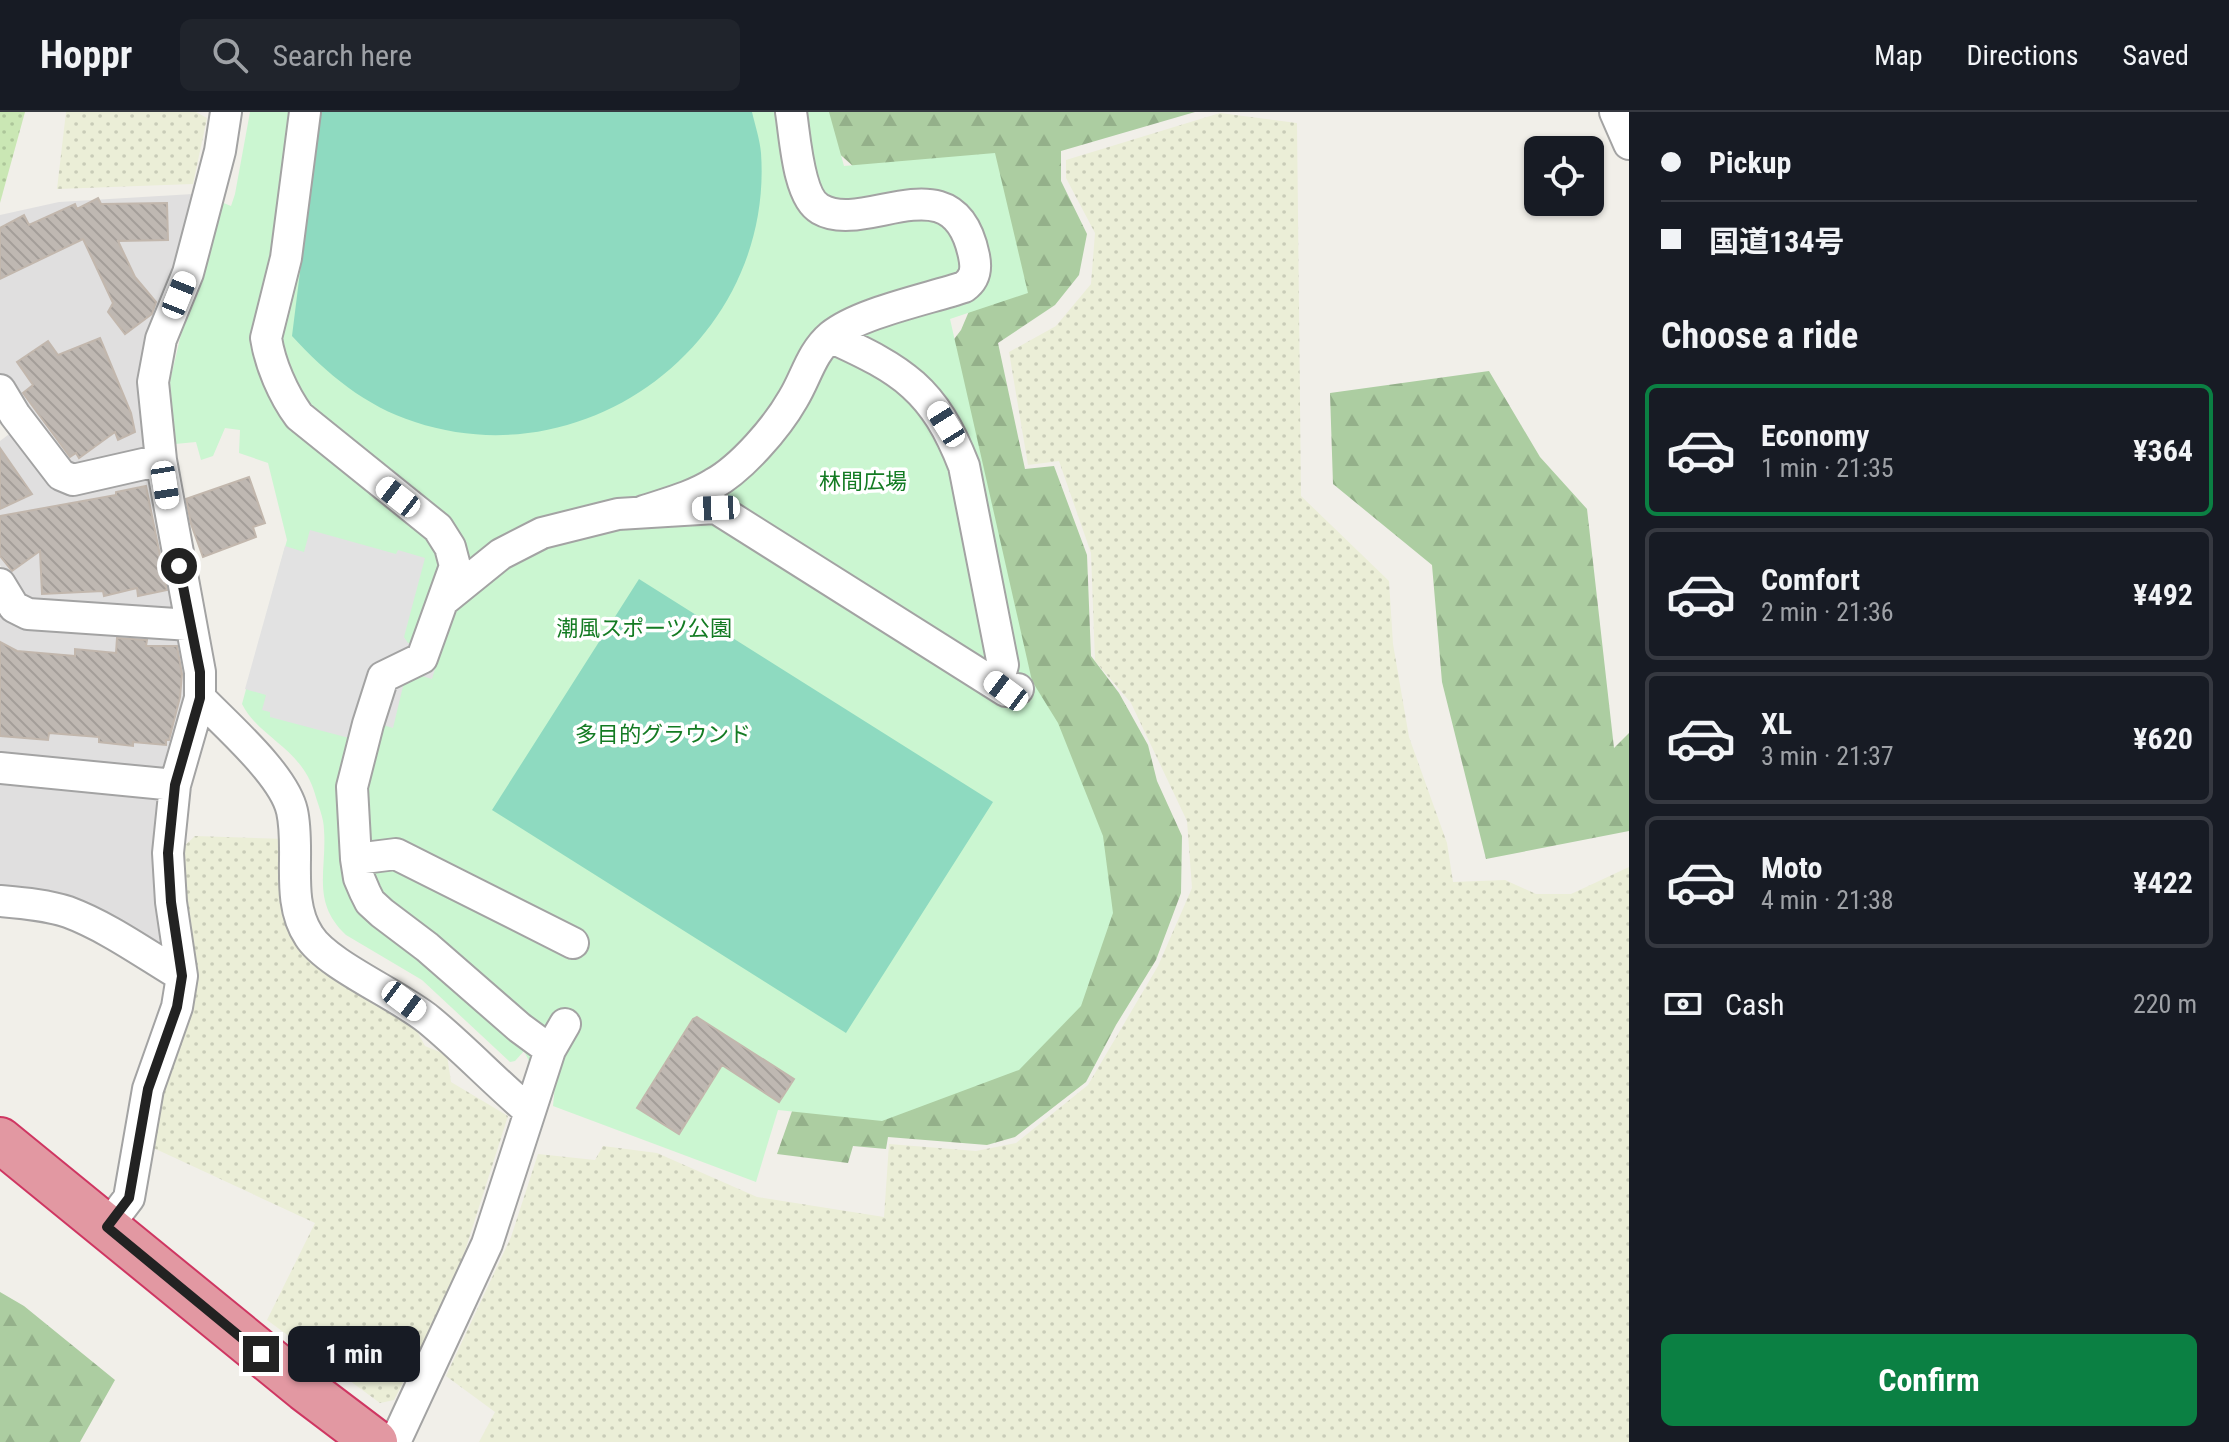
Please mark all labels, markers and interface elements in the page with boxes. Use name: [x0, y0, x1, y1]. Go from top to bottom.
search box: [180, 19, 740, 91]
text: Hoppr: [40, 33, 132, 77]
icon: search: [208, 33, 252, 77]
text: Search here: [272, 38, 412, 73]
text: Map: [1874, 39, 1923, 72]
text: Directions: [1967, 39, 2078, 72]
text: Saved: [2122, 39, 2189, 72]
map controls: [1524, 136, 1604, 216]
button: locate: [1524, 136, 1604, 216]
text: Pickup: [1709, 145, 1791, 180]
text: 国道134号: [1709, 224, 1844, 259]
car: [159, 268, 199, 322]
text: Choose a ride: [1661, 315, 1858, 357]
car: [923, 397, 969, 451]
icon: car: [1665, 414, 1737, 486]
text: Economy: [1761, 418, 1869, 453]
text: ¥364: [2133, 433, 2193, 468]
text: 1 min · 21:35: [1761, 453, 1894, 483]
car: [149, 459, 181, 511]
park label: 林間広場: [819, 469, 907, 494]
car: [372, 473, 424, 521]
car: [692, 495, 740, 521]
route start: [161, 548, 197, 584]
icon: car: [1665, 558, 1737, 630]
text: Comfort: [1761, 562, 1860, 597]
text: ¥492: [2133, 577, 2193, 612]
text: 2 min · 21:36: [1761, 597, 1894, 627]
park label: 潮風スポーツ公園: [556, 616, 732, 641]
car: [980, 667, 1032, 715]
icon: car: [1665, 702, 1737, 774]
text: XL: [1761, 706, 1792, 741]
text: ¥620: [2133, 721, 2193, 756]
park label: 多目的グラウンド: [575, 722, 751, 747]
text: 3 min · 21:37: [1761, 741, 1894, 771]
icon: car: [1665, 846, 1737, 918]
text: Moto: [1761, 850, 1822, 885]
text: ¥422: [2133, 865, 2193, 900]
text: 4 min · 21:38: [1761, 885, 1894, 915]
car: [378, 977, 430, 1025]
icon: cash: [1661, 982, 1705, 1026]
text: Cash: [1725, 987, 1785, 1022]
text: 220 m: [2133, 989, 2197, 1019]
callout: 1 min: [289, 1326, 421, 1382]
button: Confirm: [1661, 1334, 2197, 1426]
route end: [243, 1336, 279, 1372]
text: 1 min: [325, 1339, 383, 1369]

